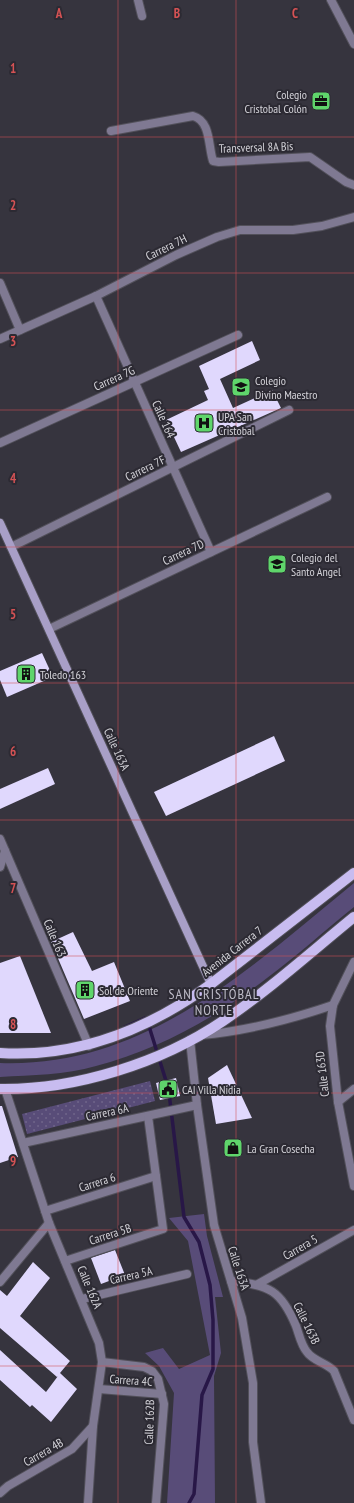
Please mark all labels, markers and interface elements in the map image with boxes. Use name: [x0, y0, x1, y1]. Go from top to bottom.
text: A: [55, 5, 63, 22]
text: B: [174, 5, 180, 22]
text: C: [292, 5, 298, 22]
text: 1: [10, 60, 16, 77]
place label: Colegio Cristobal Colón: [244, 87, 307, 116]
office icon: Colegio Cristobal Colón: [310, 90, 332, 112]
street label: Transversal 8A Bis: [219, 138, 293, 156]
text: 2: [10, 197, 16, 214]
street label: Carrera 7H: [143, 231, 189, 263]
text: 3: [10, 333, 16, 350]
street label: Carrera 7G: [91, 362, 137, 394]
place label: Colegio Divino Maestro: [255, 373, 317, 402]
school or university icon: Colegio Divino Maestro: [230, 376, 252, 398]
street label: Calle 164: [149, 398, 179, 441]
place label: UPA San Cristobal: [218, 409, 255, 438]
hospital icon: UPA San Cristobal: [193, 412, 215, 434]
street label: Carrera 7F: [123, 452, 167, 484]
text: 4: [10, 470, 17, 487]
street label: Carrera 7D: [160, 536, 206, 568]
place label: Colegio del Santo Angel: [291, 550, 341, 579]
school or university icon: Colegio del Santo Angel: [266, 553, 288, 575]
text: 5: [10, 606, 16, 623]
building icon: Toledo 163: [15, 663, 37, 685]
place label: Toledo 163: [40, 667, 86, 682]
street label: Calle 163A: [101, 725, 133, 773]
text: 6: [10, 743, 16, 760]
text: 7: [10, 880, 16, 897]
street label: Calle 163: [40, 917, 70, 959]
street label: Avenida Carrera 7: [199, 923, 265, 979]
building icon: Sol de Oriente: [74, 979, 96, 1001]
place label: Sol de Oriente: [99, 983, 158, 998]
district label: SAN CRISTÓBAL NORTE: [169, 985, 259, 1019]
text: 8: [10, 1016, 16, 1033]
street label: Calle 163D: [312, 1050, 332, 1098]
public building icon: CAI Villa Nidia: [157, 1078, 179, 1100]
place label: CAI Villa Nidia: [182, 1082, 241, 1097]
street label: Carrera 6A: [84, 1100, 130, 1124]
shop icon: La Gran Cosecha: [222, 1137, 244, 1159]
place label: La Gran Cosecha: [247, 1141, 315, 1156]
text: 9: [10, 1153, 16, 1170]
street label: Carrera 6: [77, 1169, 117, 1195]
street label: Carrera 5B: [87, 1220, 133, 1248]
street label: Carrera 5: [280, 1231, 320, 1263]
street label: Calle 163A: [225, 1244, 253, 1292]
street label: Calle 162A: [74, 1263, 106, 1311]
street label: Carrera 5A: [108, 1263, 154, 1287]
street label: Calle 163B: [290, 1299, 324, 1347]
street label: Carrera 4C: [109, 1371, 154, 1389]
street label: Calle 162B: [141, 1399, 157, 1445]
street label: Carrera 4B: [20, 1434, 66, 1469]

